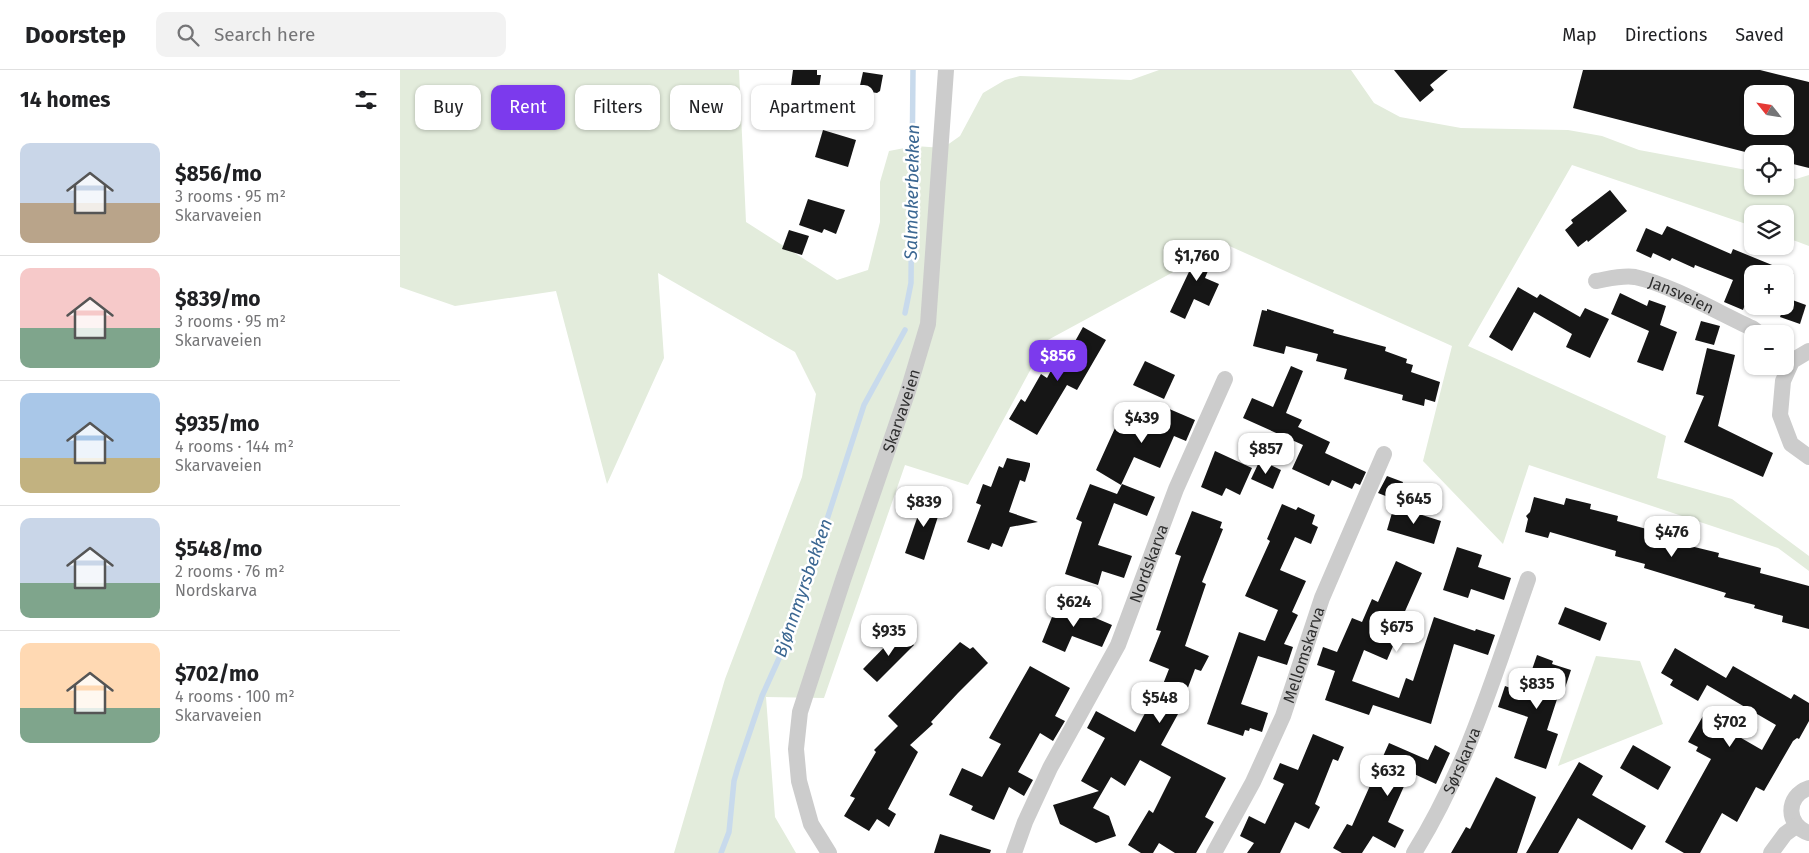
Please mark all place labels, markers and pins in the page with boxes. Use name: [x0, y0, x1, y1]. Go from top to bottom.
pin: $1,760: [1156, 240, 1238, 282]
pin: $856: [1028, 340, 1088, 382]
pin: $439: [1112, 402, 1172, 444]
pin: $857: [1236, 432, 1296, 475]
pin: $645: [1384, 482, 1444, 525]
pin: $839: [894, 486, 954, 528]
pin: $476: [1642, 516, 1702, 558]
pin: $624: [1044, 586, 1104, 628]
pin: $675: [1367, 610, 1427, 653]
pin: $935: [859, 614, 919, 657]
pin: $835: [1507, 668, 1567, 710]
pin: $548: [1130, 682, 1190, 724]
pin: $702: [1700, 706, 1760, 748]
pin: $632: [1358, 754, 1418, 797]

